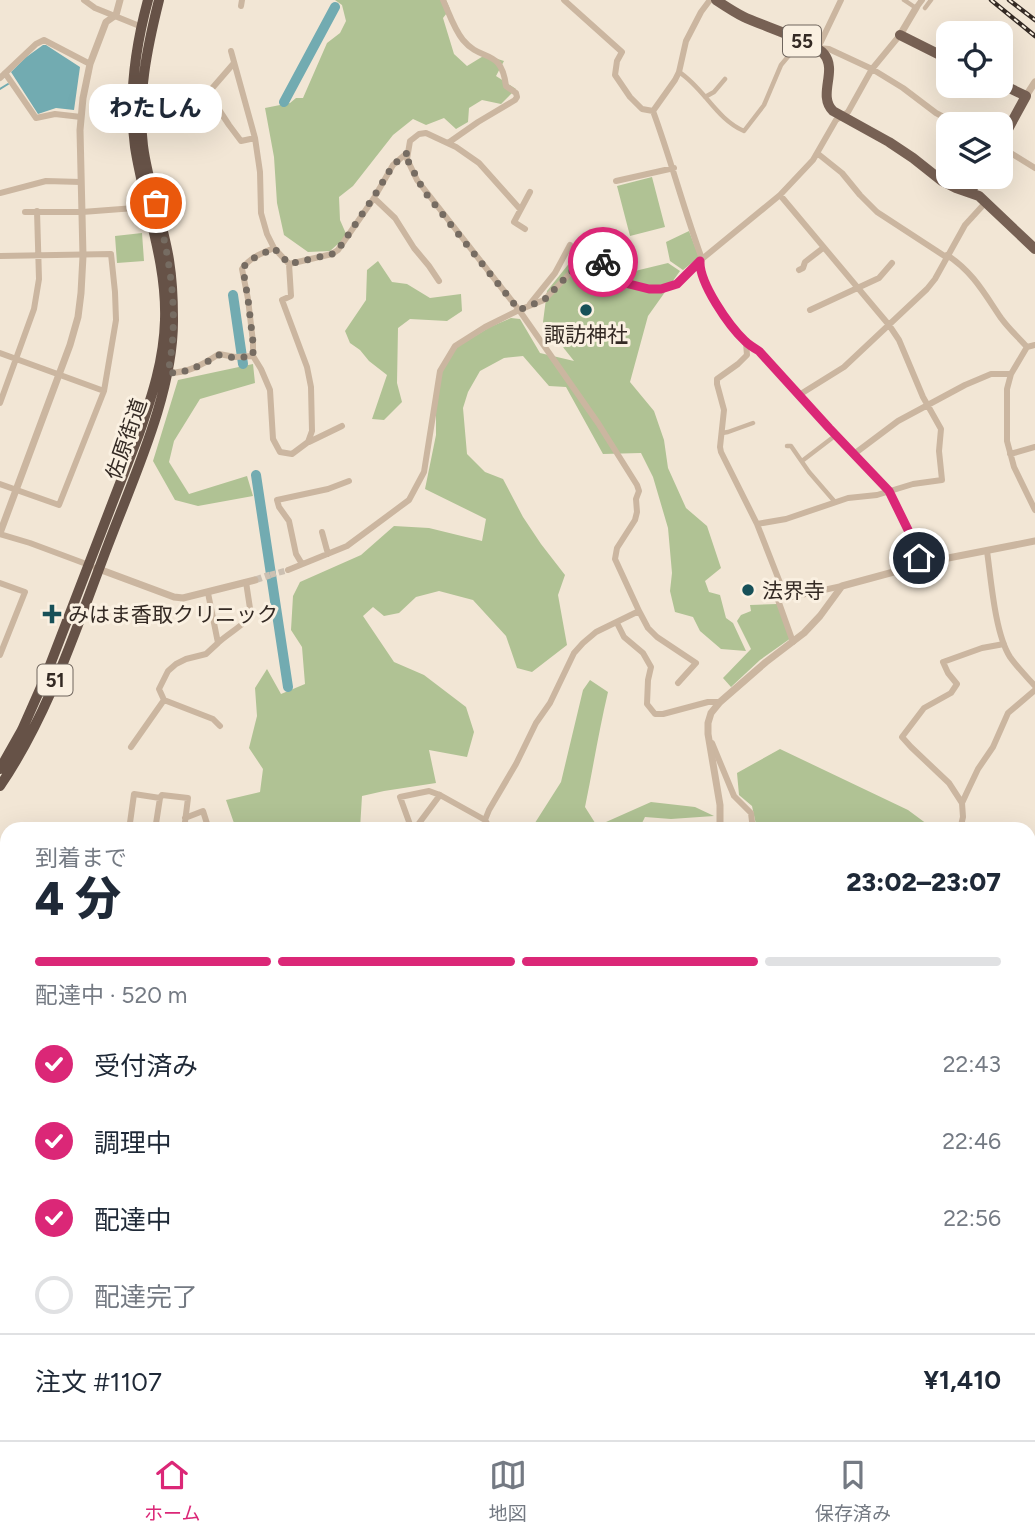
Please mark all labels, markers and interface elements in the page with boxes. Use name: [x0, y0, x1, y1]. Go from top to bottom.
map controls: [936, 21, 1013, 189]
button: locate: [936, 21, 1013, 98]
road number: 55: [783, 25, 821, 56]
callout: わたしん: [90, 84, 222, 133]
text: わたしん: [110, 94, 202, 122]
button: layers: [936, 112, 1013, 189]
pin: [126, 173, 186, 233]
icon: bag: [137, 184, 175, 222]
courier: [568, 227, 638, 297]
icon: bike: [584, 243, 622, 281]
marker: 諏訪神社: [578, 302, 594, 318]
place label: 諏訪神社: [544, 322, 628, 347]
street label: 佐原街道: [101, 395, 151, 483]
pin: [889, 528, 949, 588]
icon: home: [900, 539, 938, 577]
place label: 法界寺: [762, 578, 825, 603]
marker: 法界寺: [740, 582, 756, 598]
place label: みはま香取クリニック: [68, 602, 278, 627]
marker: みはま香取クリニック: [42, 604, 62, 624]
road number: 51: [38, 664, 72, 695]
text: 到着まで: [35, 844, 127, 872]
text: 23:02–23:07: [846, 866, 1001, 898]
text: 4 分: [35, 871, 121, 927]
text: 配達中 · 520 m: [35, 981, 187, 1009]
icon: check: [35, 1045, 73, 1083]
text: 受付済み: [94, 1050, 198, 1082]
text: 22:43: [943, 1050, 1001, 1078]
icon: check: [35, 1122, 73, 1160]
text: 調理中: [94, 1127, 172, 1159]
text: 22:46: [942, 1127, 1001, 1155]
icon: check: [35, 1199, 73, 1237]
text: 配達中: [94, 1204, 172, 1236]
text: 22:56: [943, 1204, 1001, 1232]
text: 配達完了: [94, 1281, 198, 1313]
text: ¥1,410: [924, 1364, 1001, 1396]
text: 注文 #1107: [35, 1366, 162, 1398]
tab: ホーム: [144, 1456, 201, 1525]
tab: 地図: [489, 1456, 527, 1525]
tab: 保存済み: [815, 1456, 891, 1525]

